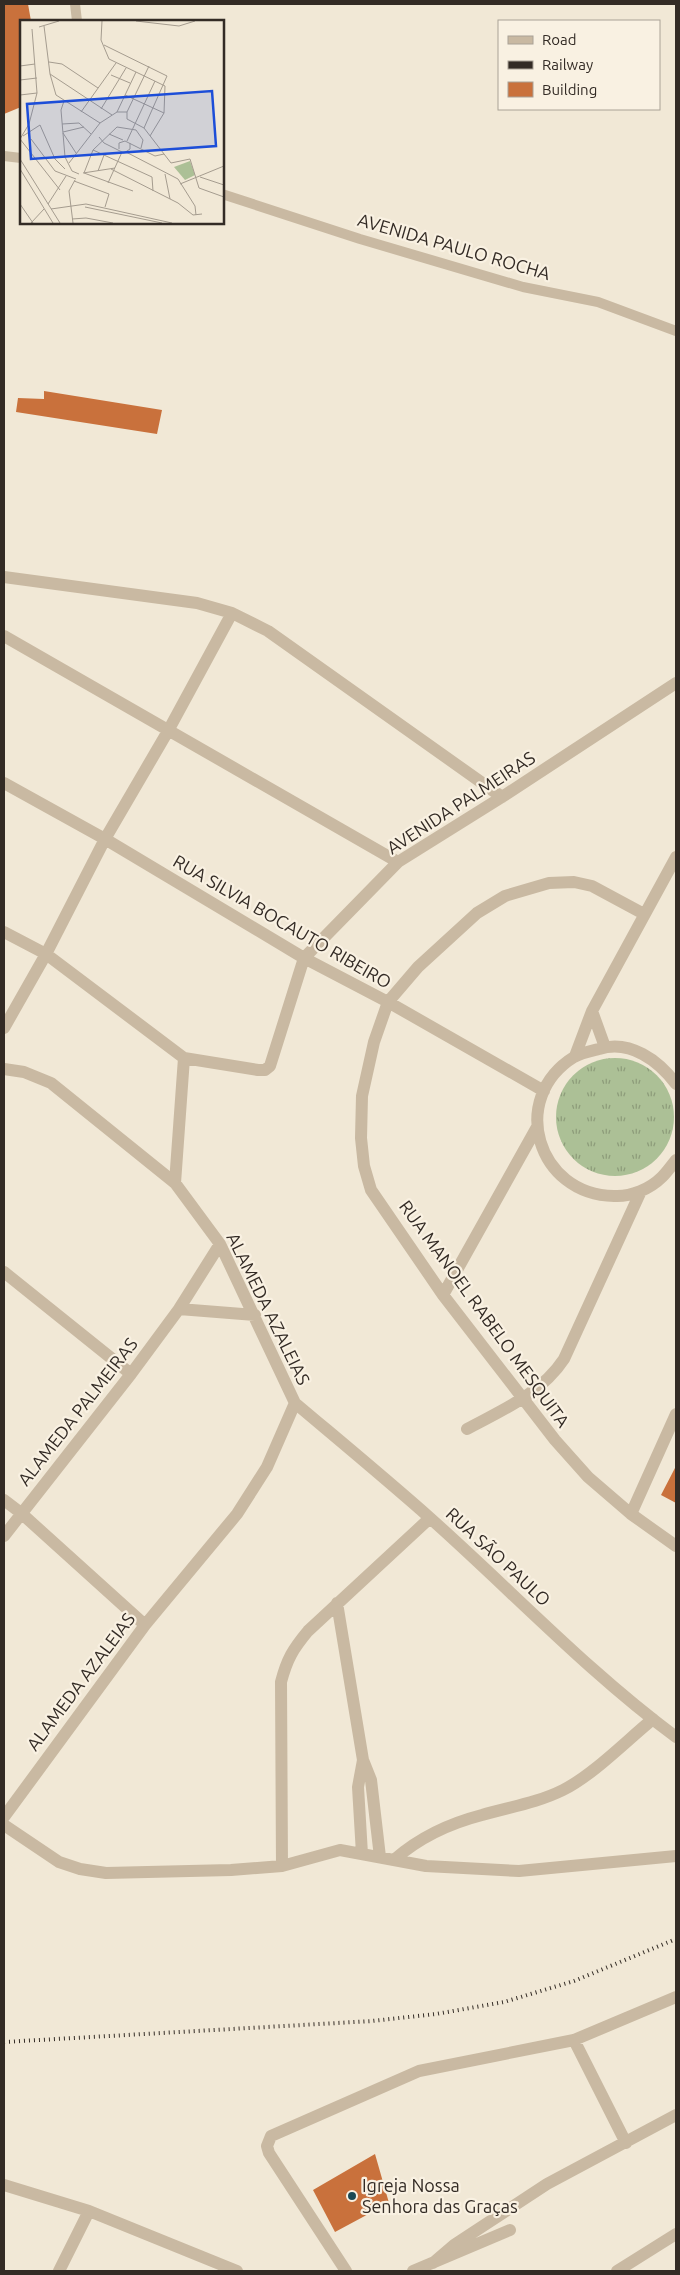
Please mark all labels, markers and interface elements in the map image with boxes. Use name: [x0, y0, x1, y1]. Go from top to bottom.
inset map: [20, 20, 224, 224]
legend: [498, 20, 660, 110]
text: Road: [542, 31, 577, 48]
text: Railway: [542, 56, 593, 73]
text: Building: [542, 81, 597, 98]
street label: AVENIDA PAULO ROCHA: [356, 209, 553, 283]
street label: AVENIDA PALMEIRAS: [383, 747, 538, 858]
street label: RUA SILVIA BOCAUTO RIBEIRO: [170, 850, 395, 992]
street label: RUA MANOEL RABELO MESQUITA: [395, 1196, 574, 1431]
street label: ALAMEDA AZALEIAS: [223, 1229, 314, 1388]
street label: ALAMEDA PALMEIRAS: [13, 1334, 141, 1489]
street label: RUA SÃO PAULO: [443, 1502, 555, 1610]
street label: ALAMEDA AZALEIAS: [22, 1609, 138, 1754]
place label: Igreja Nossa Senhora das Graças: [362, 2175, 518, 2216]
marker: Igreja Nossa Senhora das Graças: [346, 2190, 358, 2202]

